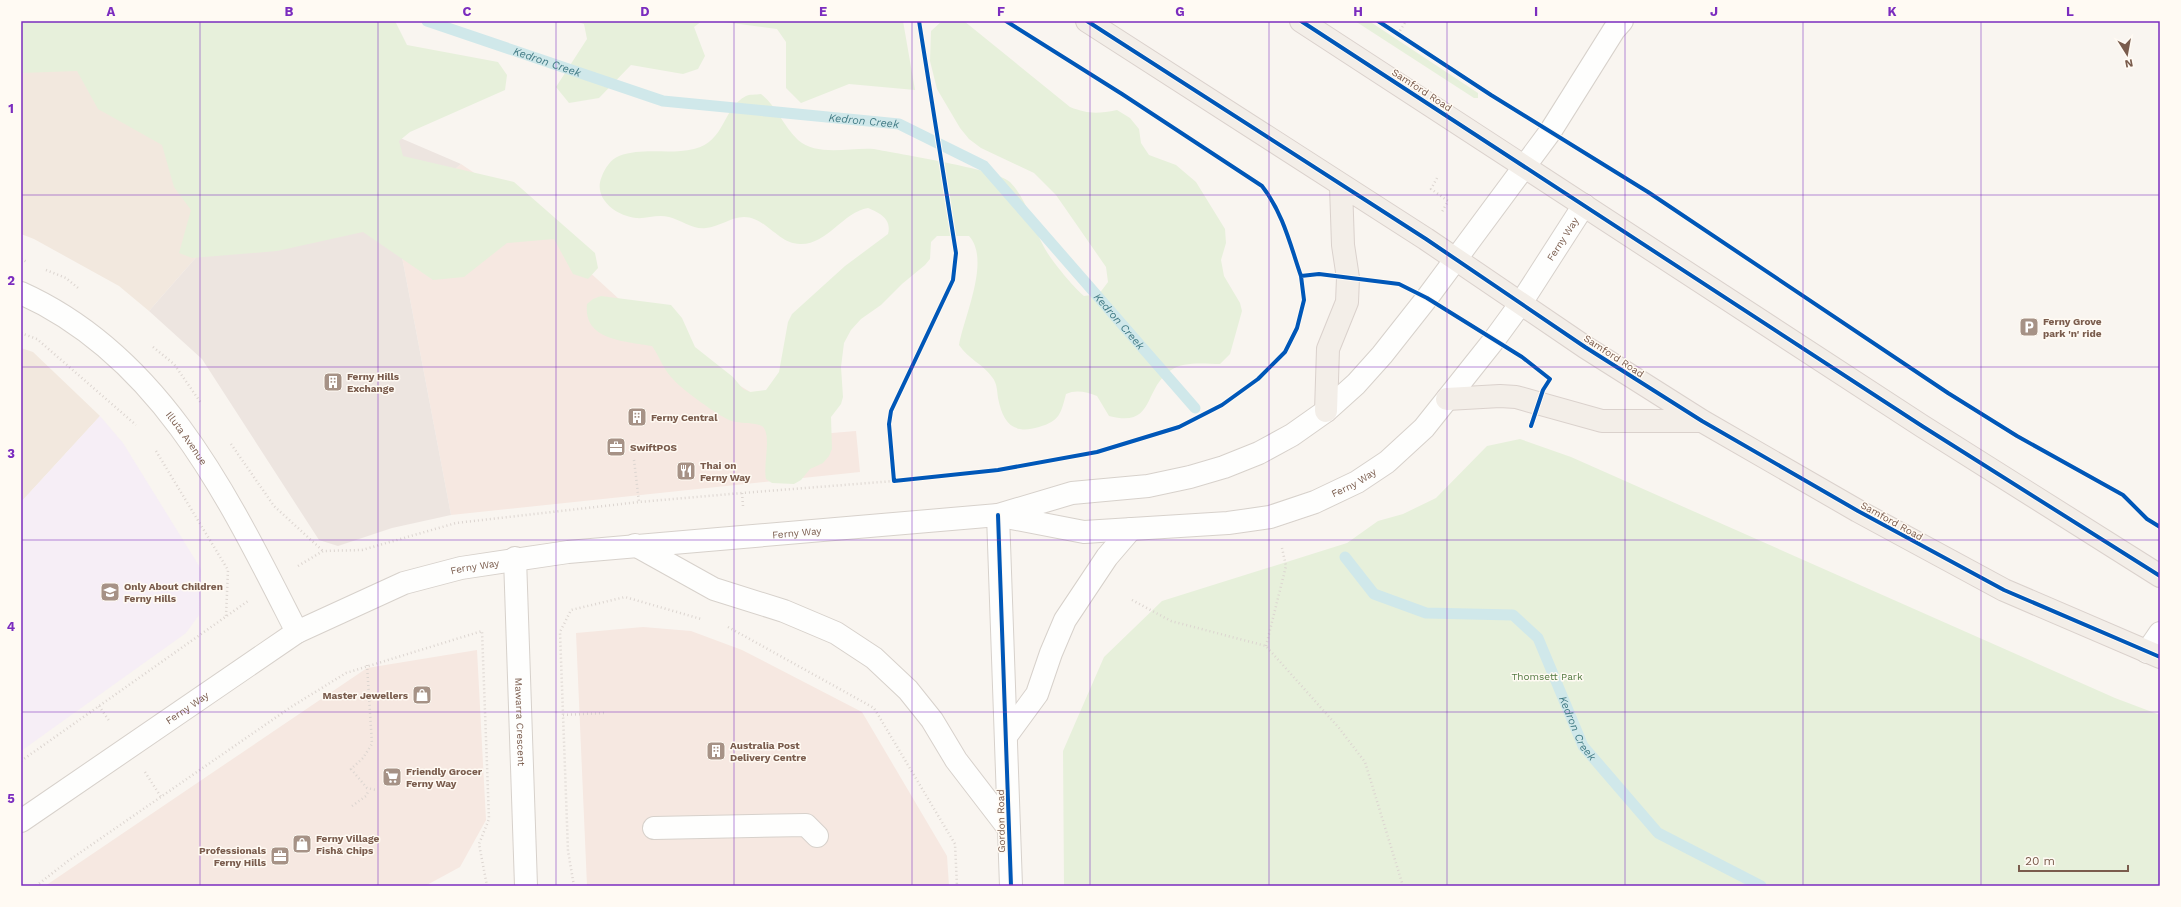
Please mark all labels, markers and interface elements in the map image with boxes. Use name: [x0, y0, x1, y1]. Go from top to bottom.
text: A: [107, 4, 116, 19]
text: B: [285, 4, 294, 19]
text: C: [463, 4, 472, 19]
text: D: [640, 4, 650, 19]
text: E: [819, 4, 827, 19]
text: F: [997, 4, 1005, 19]
text: G: [1175, 4, 1185, 19]
text: H: [1353, 4, 1363, 19]
text: I: [1534, 4, 1538, 19]
text: J: [1710, 4, 1718, 19]
text: K: [1887, 4, 1897, 19]
text: L: [2066, 4, 2074, 19]
north arrow: [2107, 34, 2147, 74]
water label: Kedron Creek: [512, 44, 584, 80]
text: N: [2124, 56, 2134, 70]
street label: Samford Road: [1390, 67, 1454, 113]
text: 1: [8, 101, 14, 116]
water label: Kedron Creek: [828, 111, 901, 131]
street label: Ferny Way: [1544, 214, 1581, 263]
text: 2: [7, 273, 15, 288]
water label: Kedron Creek: [1091, 290, 1148, 353]
parking icon: Ferny Grove park 'n' ride: [2018, 316, 2040, 338]
place label: Ferny Grove park 'n' ride: [2043, 316, 2102, 339]
street label: Samford Road: [1582, 333, 1646, 379]
building icon: Ferny Hills Exchange: [322, 371, 344, 393]
place label: Ferny Hills Exchange: [347, 371, 400, 394]
building icon: Ferny Central: [626, 406, 648, 428]
street label: Illuta Avenue: [164, 409, 210, 467]
place label: Ferny Central: [651, 412, 718, 423]
office icon: SwiftPOS: [605, 436, 627, 458]
place label: SwiftPOS: [630, 442, 678, 453]
text: 3: [7, 446, 15, 461]
restaurant icon: Thai on Ferny Way: [675, 460, 697, 482]
place label: Thai on Ferny Way: [700, 460, 751, 483]
street label: Ferny Way: [1329, 465, 1379, 499]
street label: Samford Road: [1859, 499, 1925, 543]
street label: Ferny Way: [772, 525, 823, 540]
street label: Ferny Way: [449, 557, 501, 576]
school or university icon: Only About Children Ferny Hills: [99, 581, 121, 603]
place label: Only About Children Ferny Hills: [124, 581, 223, 604]
text: 4: [7, 619, 16, 634]
park label: Thomsett Park: [1511, 671, 1583, 682]
street label: Mawarra Crescent: [514, 678, 528, 767]
shop icon: Master Jewellers: [411, 684, 433, 706]
street label: Ferny Way: [163, 688, 211, 726]
place label: Master Jewellers: [322, 690, 409, 701]
water label: Kedron Creek: [1556, 694, 1600, 764]
building icon: Australia Post Delivery Centre: [705, 740, 727, 762]
place label: Australia Post Delivery Centre: [730, 740, 806, 763]
supermarket icon: Friendly Grocer Ferny Way: [381, 766, 403, 788]
place label: Friendly Grocer Ferny Way: [406, 766, 483, 789]
street label: Gordon Road: [995, 789, 1007, 853]
text: 5: [7, 791, 15, 806]
shop icon: Ferny Village Fish& Chips: [291, 833, 313, 855]
place label: Ferny Village Fish& Chips: [316, 833, 379, 856]
place label: Professionals Ferny Hills: [199, 845, 267, 868]
office icon: Professionals Ferny Hills: [269, 845, 291, 867]
scale bar: [2019, 847, 2128, 873]
text: 20 m: [2025, 854, 2055, 868]

